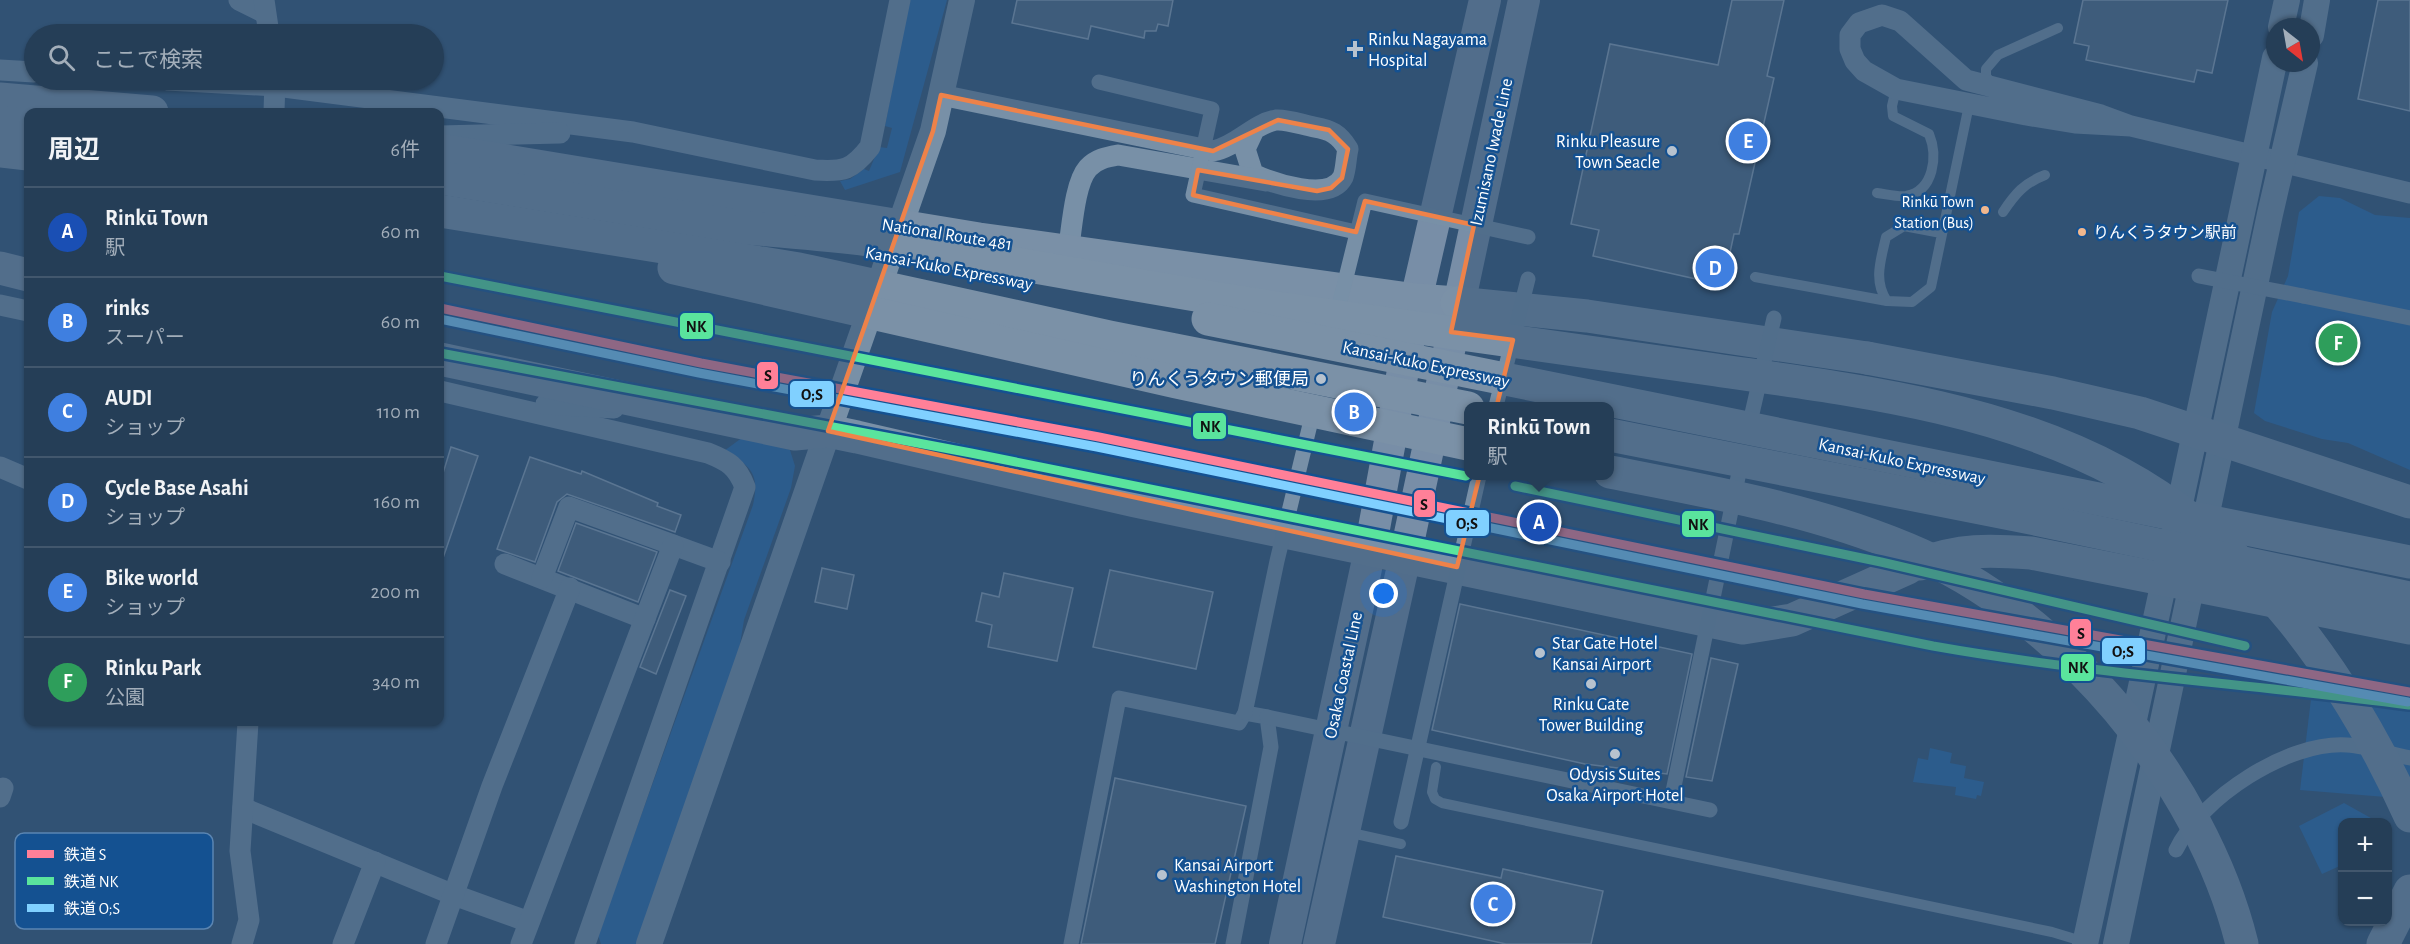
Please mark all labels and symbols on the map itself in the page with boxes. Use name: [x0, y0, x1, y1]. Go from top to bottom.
north arrow: [2266, 18, 2320, 72]
place label: Rinku Nagayama Hospital: [1368, 31, 1487, 70]
marker: Rinku Nagayama Hospital: [1346, 40, 1364, 58]
street label: Izumisano Iwade Line: [1468, 77, 1516, 228]
pin: E: [1728, 118, 1768, 164]
place label: Rinku Pleasure Town Seacle: [1556, 133, 1660, 172]
marker: Rinku Pleasure Town Seacle: [1665, 144, 1679, 158]
place label: Rinkū Town Station (Bus): [1894, 194, 1974, 231]
marker: Rinkū Town Station (Bus): [1979, 204, 1991, 216]
street label: National Route 481: [880, 216, 1013, 254]
place label: りんくうタウン駅前: [2093, 224, 2237, 241]
marker: りんくうタウン駅前: [2076, 226, 2088, 238]
street label: Kansai-Kuko Expressway: [863, 244, 1034, 294]
pin: D: [1696, 246, 1734, 290]
line badge: NK: [679, 312, 714, 340]
text: NK: [686, 319, 707, 335]
pin: F: [2318, 320, 2358, 366]
street label: Kansai-Kuko Expressway: [1341, 338, 1511, 392]
line badge: S: [756, 361, 779, 390]
text: S: [764, 368, 772, 384]
place label: りんくうタウン郵便局: [1129, 370, 1309, 389]
marker: りんくうタウン郵便局: [1314, 372, 1328, 386]
line badge: O;S: [789, 380, 835, 408]
text: O;S: [801, 387, 823, 403]
pin: B: [1334, 390, 1374, 434]
line badge: NK: [1192, 412, 1227, 440]
text: NK: [1200, 419, 1221, 435]
street label: Kansai-Kuko Expressway: [1817, 435, 1987, 489]
line badge: S: [1413, 489, 1436, 518]
text: S: [1420, 497, 1428, 513]
pin: A: [1520, 500, 1558, 544]
line badge: O;S: [1445, 509, 1490, 537]
line badge: NK: [1681, 510, 1715, 538]
text: O;S: [1456, 516, 1478, 532]
text: NK: [1688, 517, 1709, 533]
your location: [1369, 579, 1398, 608]
street label: Osaka Coastal Line: [1322, 610, 1366, 740]
line badge: S: [2069, 618, 2092, 647]
text: S: [2077, 626, 2085, 642]
place label: Star Gate Hotel Kansai Airport: [1552, 635, 1658, 674]
line badge: O;S: [2101, 637, 2146, 665]
text: O;S: [2112, 644, 2134, 660]
marker: Star Gate Hotel Kansai Airport: [1533, 646, 1547, 660]
line badge: NK: [2060, 653, 2095, 682]
text: NK: [2068, 660, 2089, 676]
marker: Rinku Gate Tower Building: [1584, 677, 1598, 691]
place label: Rinku Gate Tower Building: [1539, 696, 1644, 735]
marker: Odysis Suites Osaka Airport Hotel: [1608, 747, 1622, 761]
place label: Odysis Suites Osaka Airport Hotel: [1546, 766, 1684, 805]
legend: [15, 833, 213, 929]
text: 鉄道 S: [64, 846, 106, 863]
place label: Kansai Airport Washington Hotel: [1174, 857, 1301, 896]
marker: Kansai Airport Washington Hotel: [1155, 868, 1169, 882]
text: 鉄道 NK: [64, 873, 119, 890]
pin: C: [1474, 882, 1512, 926]
text: 鉄道 O;S: [64, 900, 120, 917]

